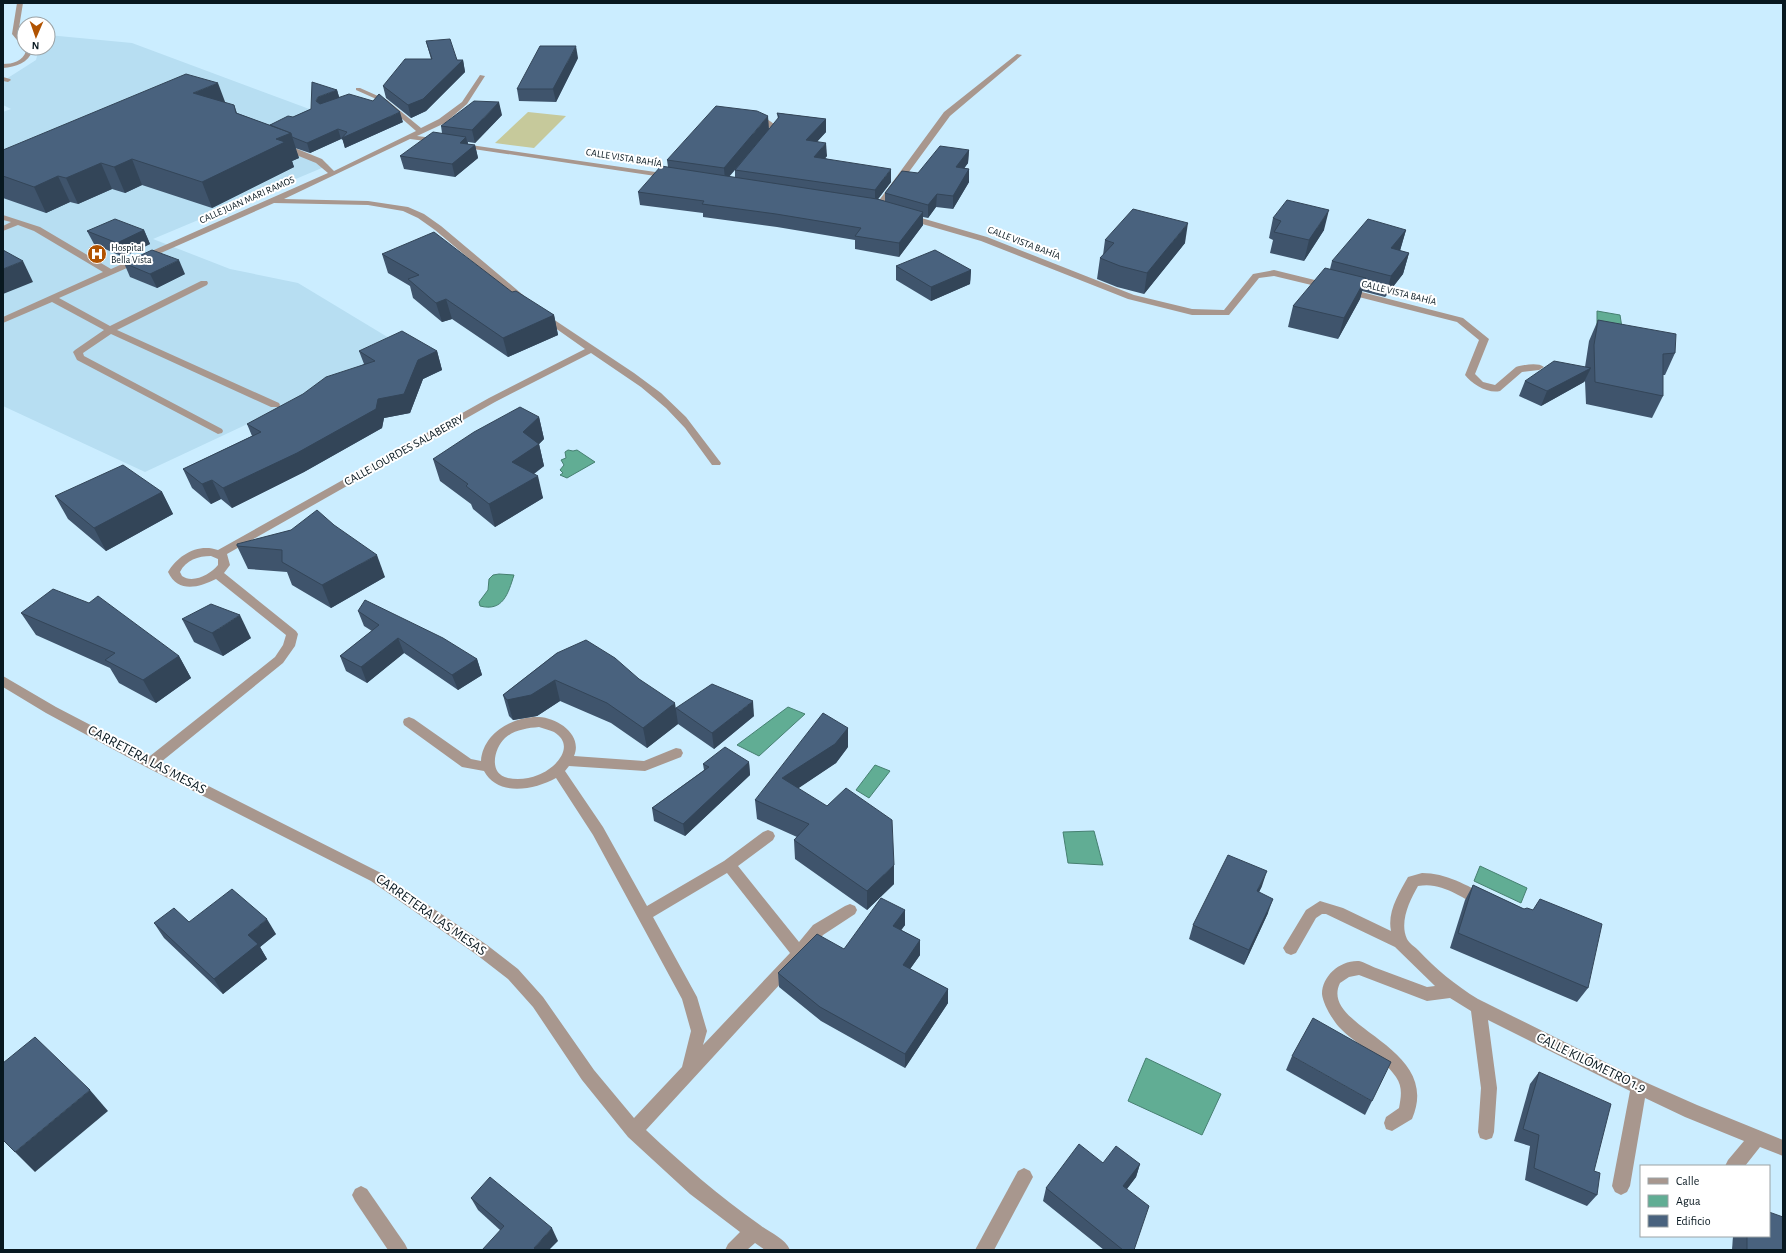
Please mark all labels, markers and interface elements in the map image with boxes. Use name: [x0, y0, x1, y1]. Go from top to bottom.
north arrow: [16, 16, 56, 56]
text: N: [32, 40, 40, 51]
street label: CALLE VISTA BAHÍA: [585, 145, 663, 169]
street label: CALLE JUAN MARI RAMOS: [198, 174, 296, 226]
street label: CALLE VISTA BAHÍA: [986, 223, 1063, 262]
hospital icon: Hospital Bella Vista: [86, 243, 108, 265]
place label: Hospital Bella Vista: [111, 243, 152, 265]
street label: CALLE VISTA BAHÍA: [1360, 277, 1438, 307]
street label: CALLE LOURDES SALABERRY: [342, 412, 466, 488]
street label: CARRETERA LAS MESAS: [86, 723, 208, 797]
street label: CARRETERA LAS MESAS: [373, 872, 489, 958]
street label: CALLE KILÓMETRO 1.9: [1534, 1028, 1649, 1096]
legend: [1640, 1165, 1770, 1237]
text: Calle: [1676, 1175, 1699, 1187]
text: Agua: [1676, 1195, 1701, 1207]
text: Edificio: [1676, 1215, 1711, 1227]

